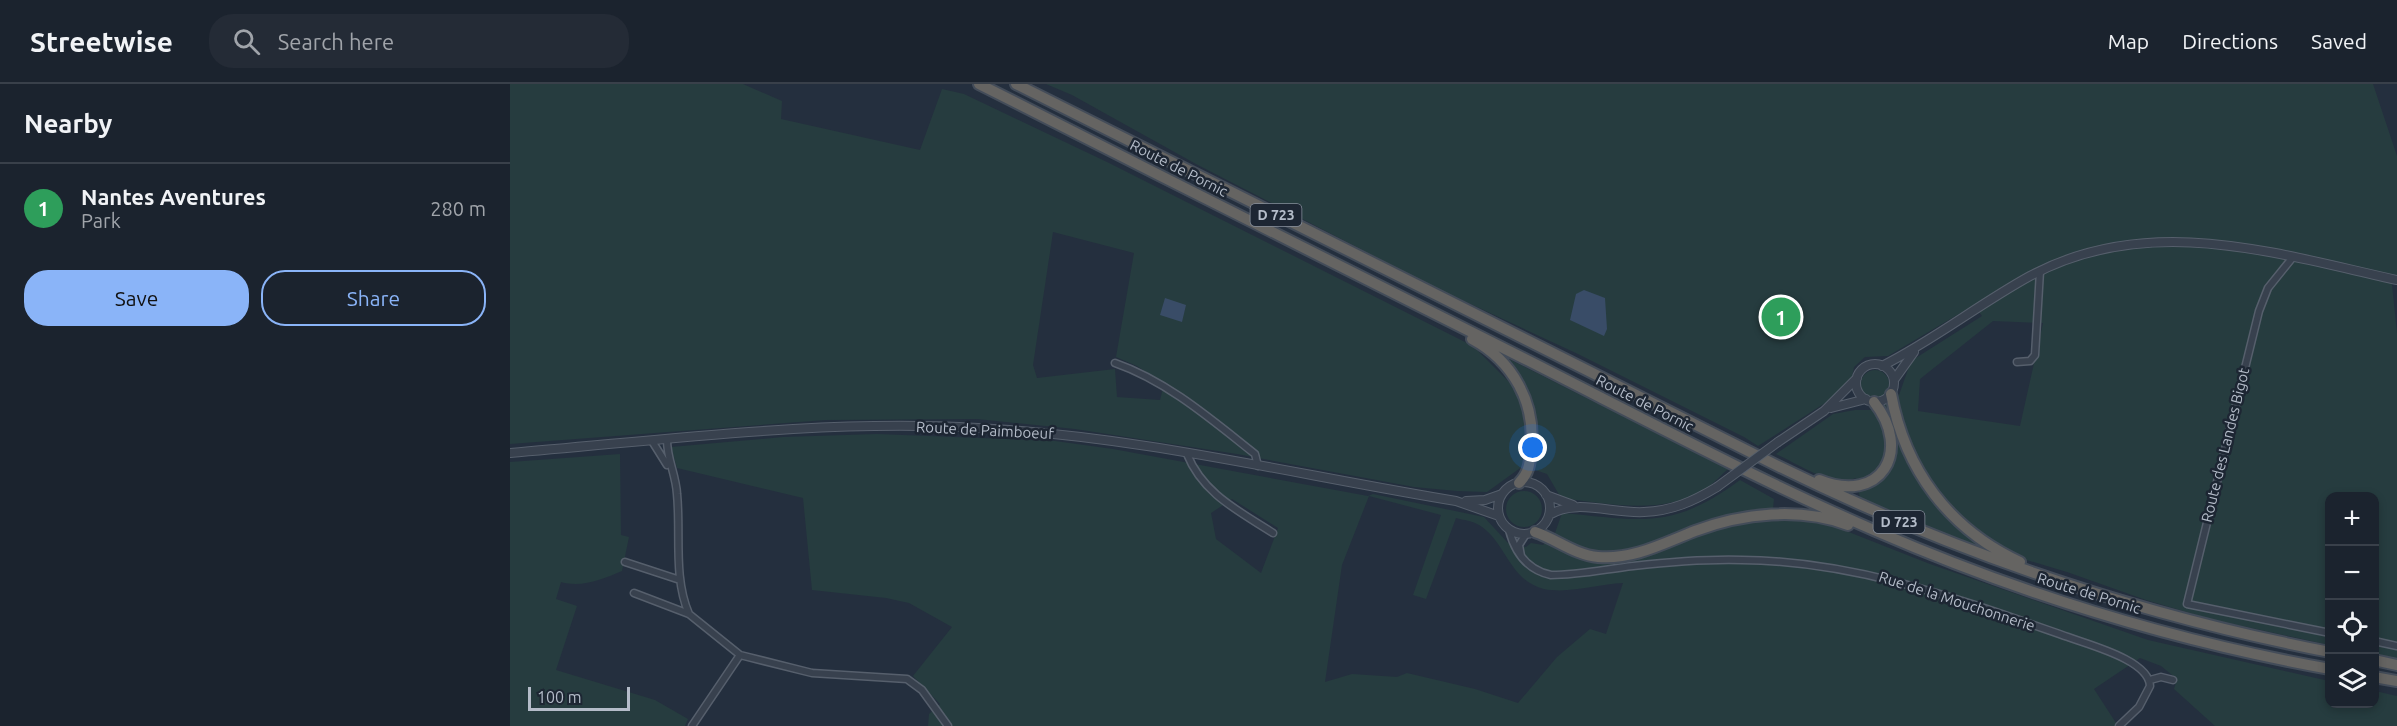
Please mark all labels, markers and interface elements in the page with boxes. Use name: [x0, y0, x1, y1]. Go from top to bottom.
search box: [209, 14, 629, 68]
icon: search: [230, 25, 263, 58]
text: Streetwise: [30, 26, 173, 57]
text: Search here: [278, 29, 394, 54]
text: Map: [2108, 29, 2149, 53]
text: Directions: [2182, 29, 2278, 53]
text: Saved: [2311, 29, 2367, 53]
text: Nearby: [24, 109, 112, 138]
street label: Route de Pornic: [1127, 136, 1231, 200]
text: Nantes Aventures: [81, 184, 266, 209]
text: 1: [38, 197, 49, 220]
text: 280 m: [430, 197, 486, 220]
road number: D 723: [1250, 204, 1302, 226]
text: Park: [81, 209, 121, 232]
button: Save: [24, 270, 249, 326]
button: Share: [261, 270, 486, 326]
pin: 1: [1762, 294, 1800, 340]
street label: Route des Landes Bigot: [2198, 366, 2252, 524]
street label: Route de Pornic: [1593, 371, 1697, 435]
street label: Route de Paimboeuf: [916, 418, 1055, 442]
your location: [1518, 433, 1547, 462]
map controls: [2325, 492, 2379, 708]
button: +: [2325, 492, 2379, 546]
road number: D 723: [1874, 511, 1924, 533]
button: −: [2325, 546, 2379, 600]
street label: Rue de la Mouchonnerie: [1877, 568, 2037, 634]
street label: Route de Pornic: [2035, 569, 2143, 617]
button: locate: [2325, 600, 2379, 654]
button: layers: [2325, 654, 2379, 708]
scale bar: [528, 684, 630, 712]
text: 100 m: [537, 688, 582, 706]

